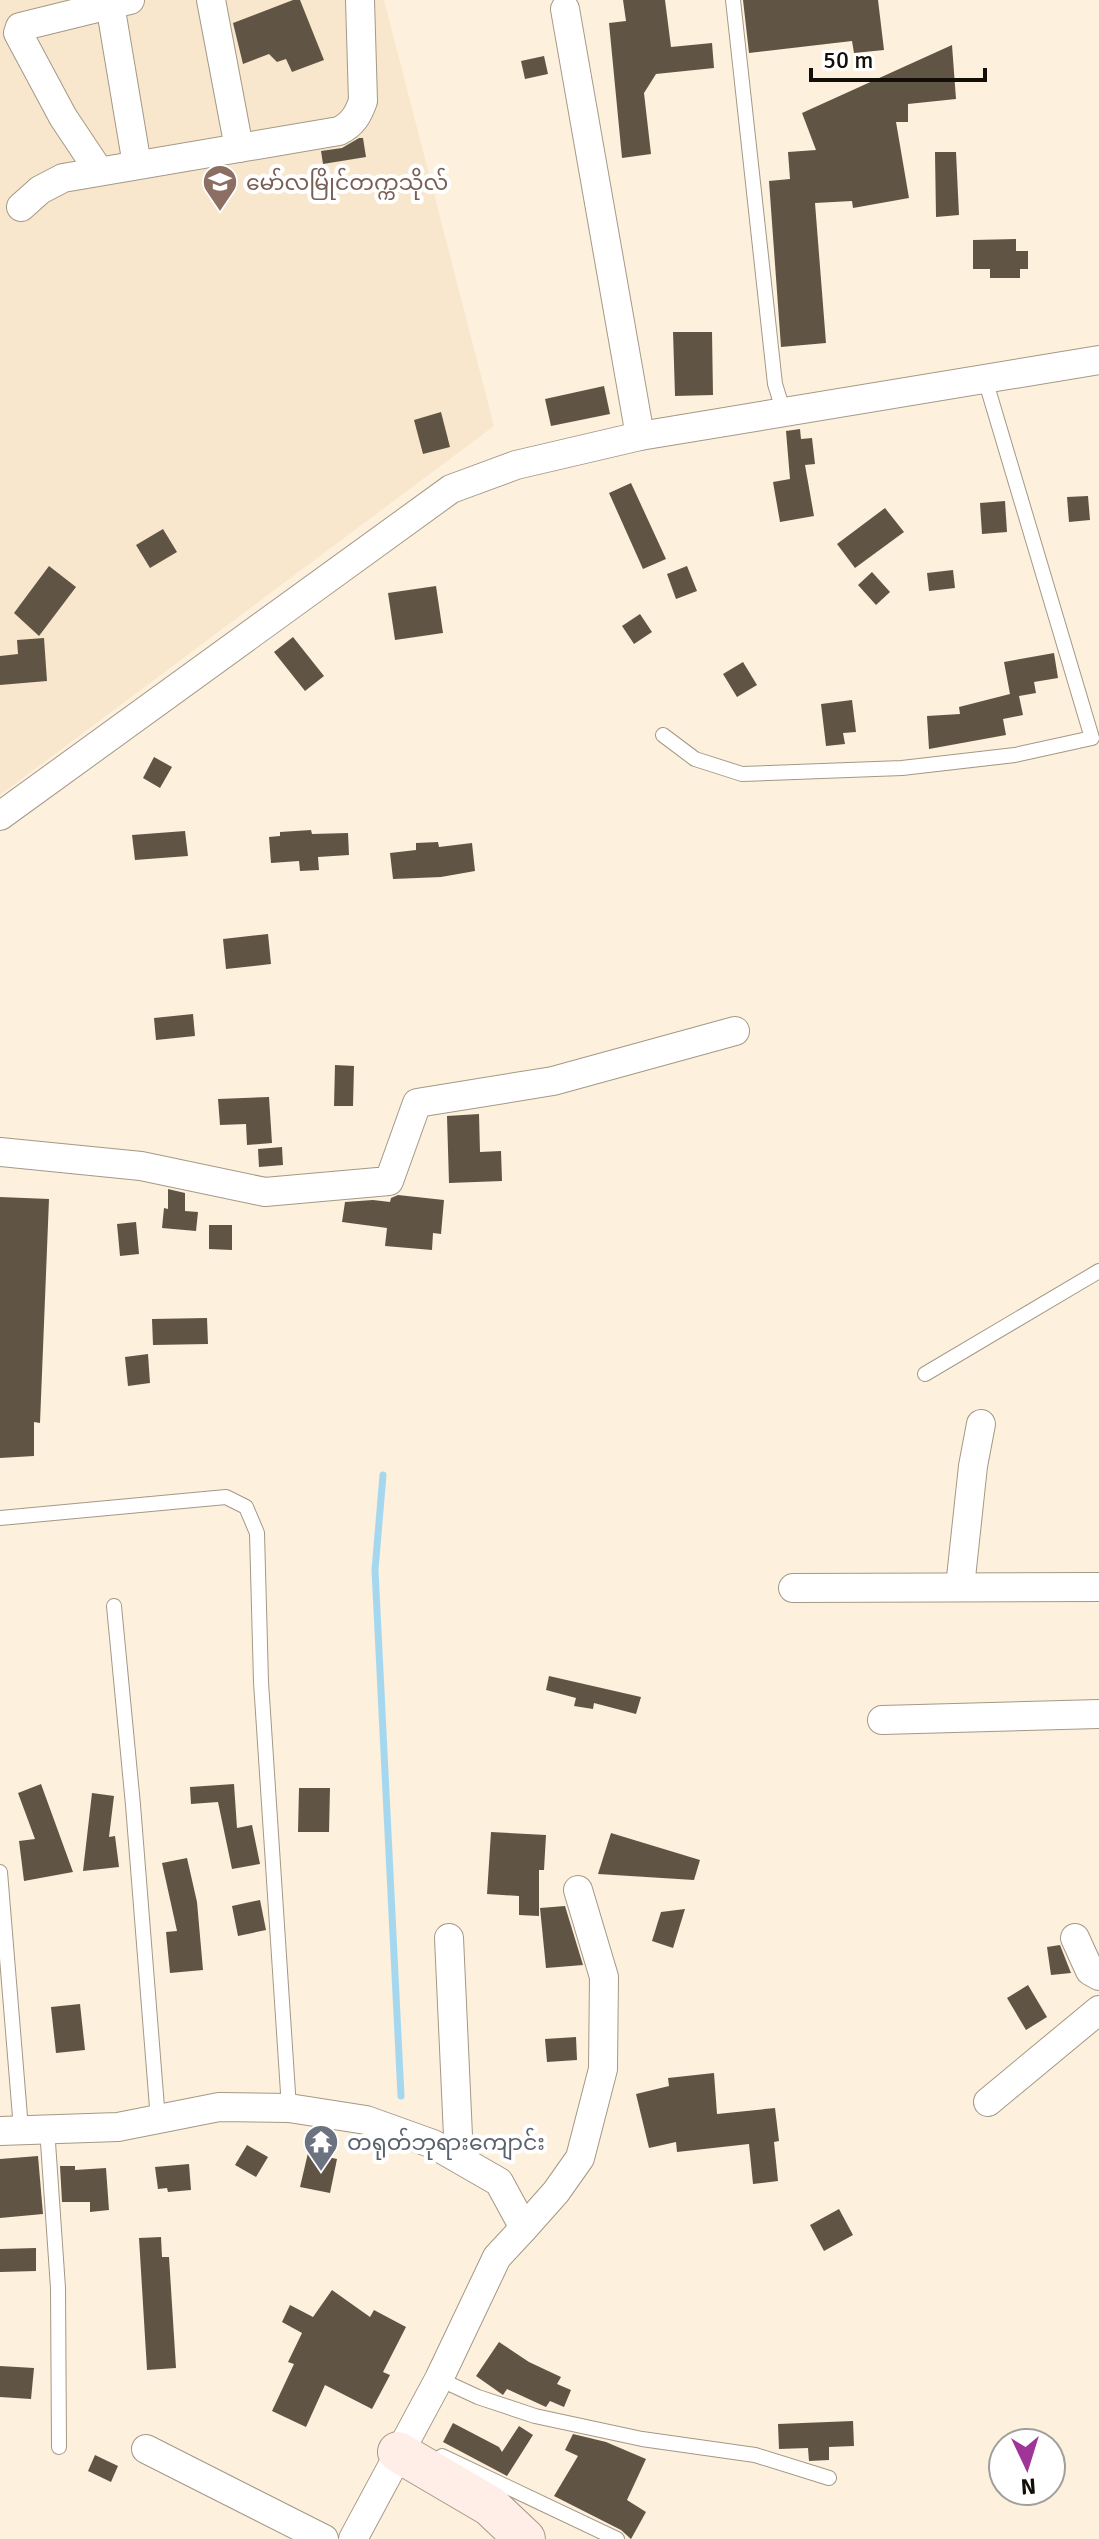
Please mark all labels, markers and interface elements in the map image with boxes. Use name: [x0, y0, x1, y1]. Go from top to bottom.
scale bar: [811, 32, 985, 82]
text: 50 m: [823, 45, 873, 75]
school or university icon: မော်လမြိုင်တက္ကသိုလ်: [201, 163, 239, 213]
place label: မော်လမြိုင်တက္ကသိုလ်: [246, 167, 448, 200]
temple icon: တရုတ်ဘုရားကျောင်း: [302, 2123, 340, 2173]
place label: တရုတ်ဘုရားကျောင်း: [347, 2127, 545, 2161]
north arrow: [987, 2427, 1067, 2507]
text: N: [1020, 2472, 1037, 2500]

